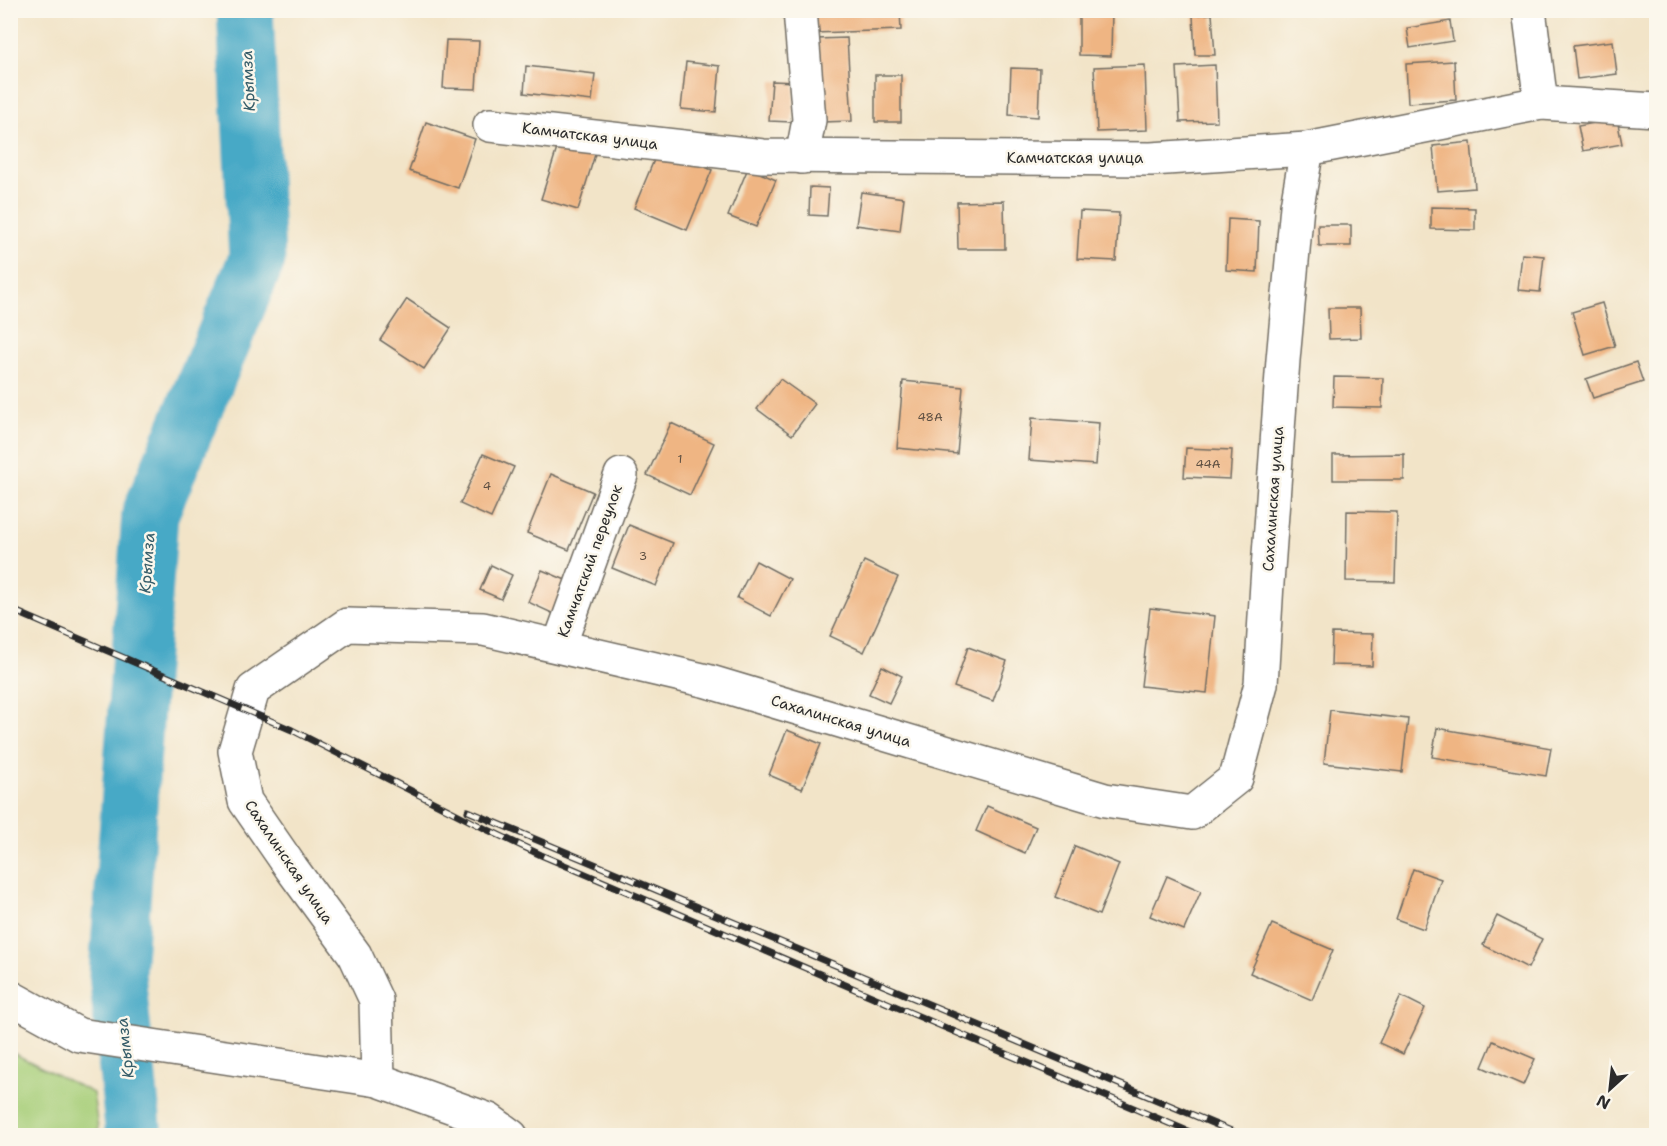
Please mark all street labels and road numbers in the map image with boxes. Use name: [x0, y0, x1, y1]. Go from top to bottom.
street label: Камчатская улица: [521, 118, 660, 154]
street label: Камчатская улица: [1007, 148, 1144, 168]
street label: Сахалинская улица: [1258, 425, 1288, 572]
street label: Камчатский переулок: [553, 482, 627, 640]
street label: Сахалинская улица: [769, 690, 914, 752]
street label: Сахалинская улица: [240, 796, 338, 928]

